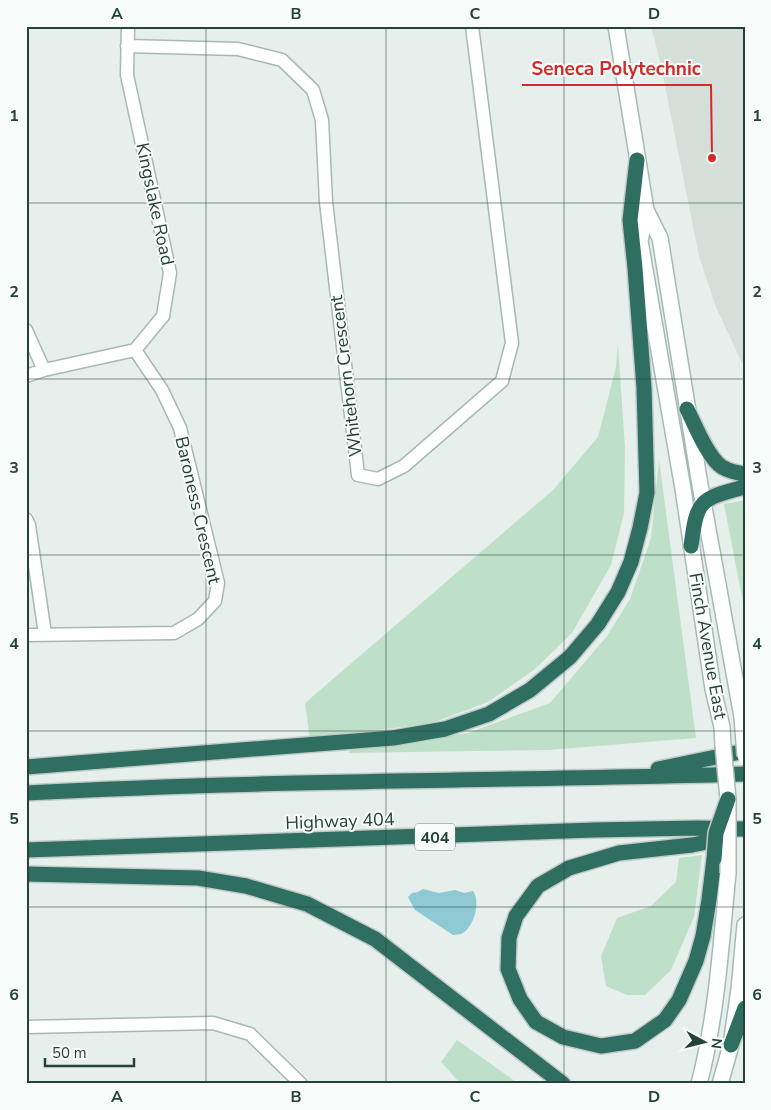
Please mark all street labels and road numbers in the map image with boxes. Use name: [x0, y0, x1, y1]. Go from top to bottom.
street label: Kingslake Road: [130, 141, 180, 267]
street label: Whitehorn Crescent: [324, 293, 368, 458]
street label: Baroness Crescent: [169, 434, 227, 587]
street label: Finch Avenue East: [683, 571, 733, 722]
street label: Highway 404: [285, 807, 395, 835]
road number: 404: [415, 824, 455, 850]

